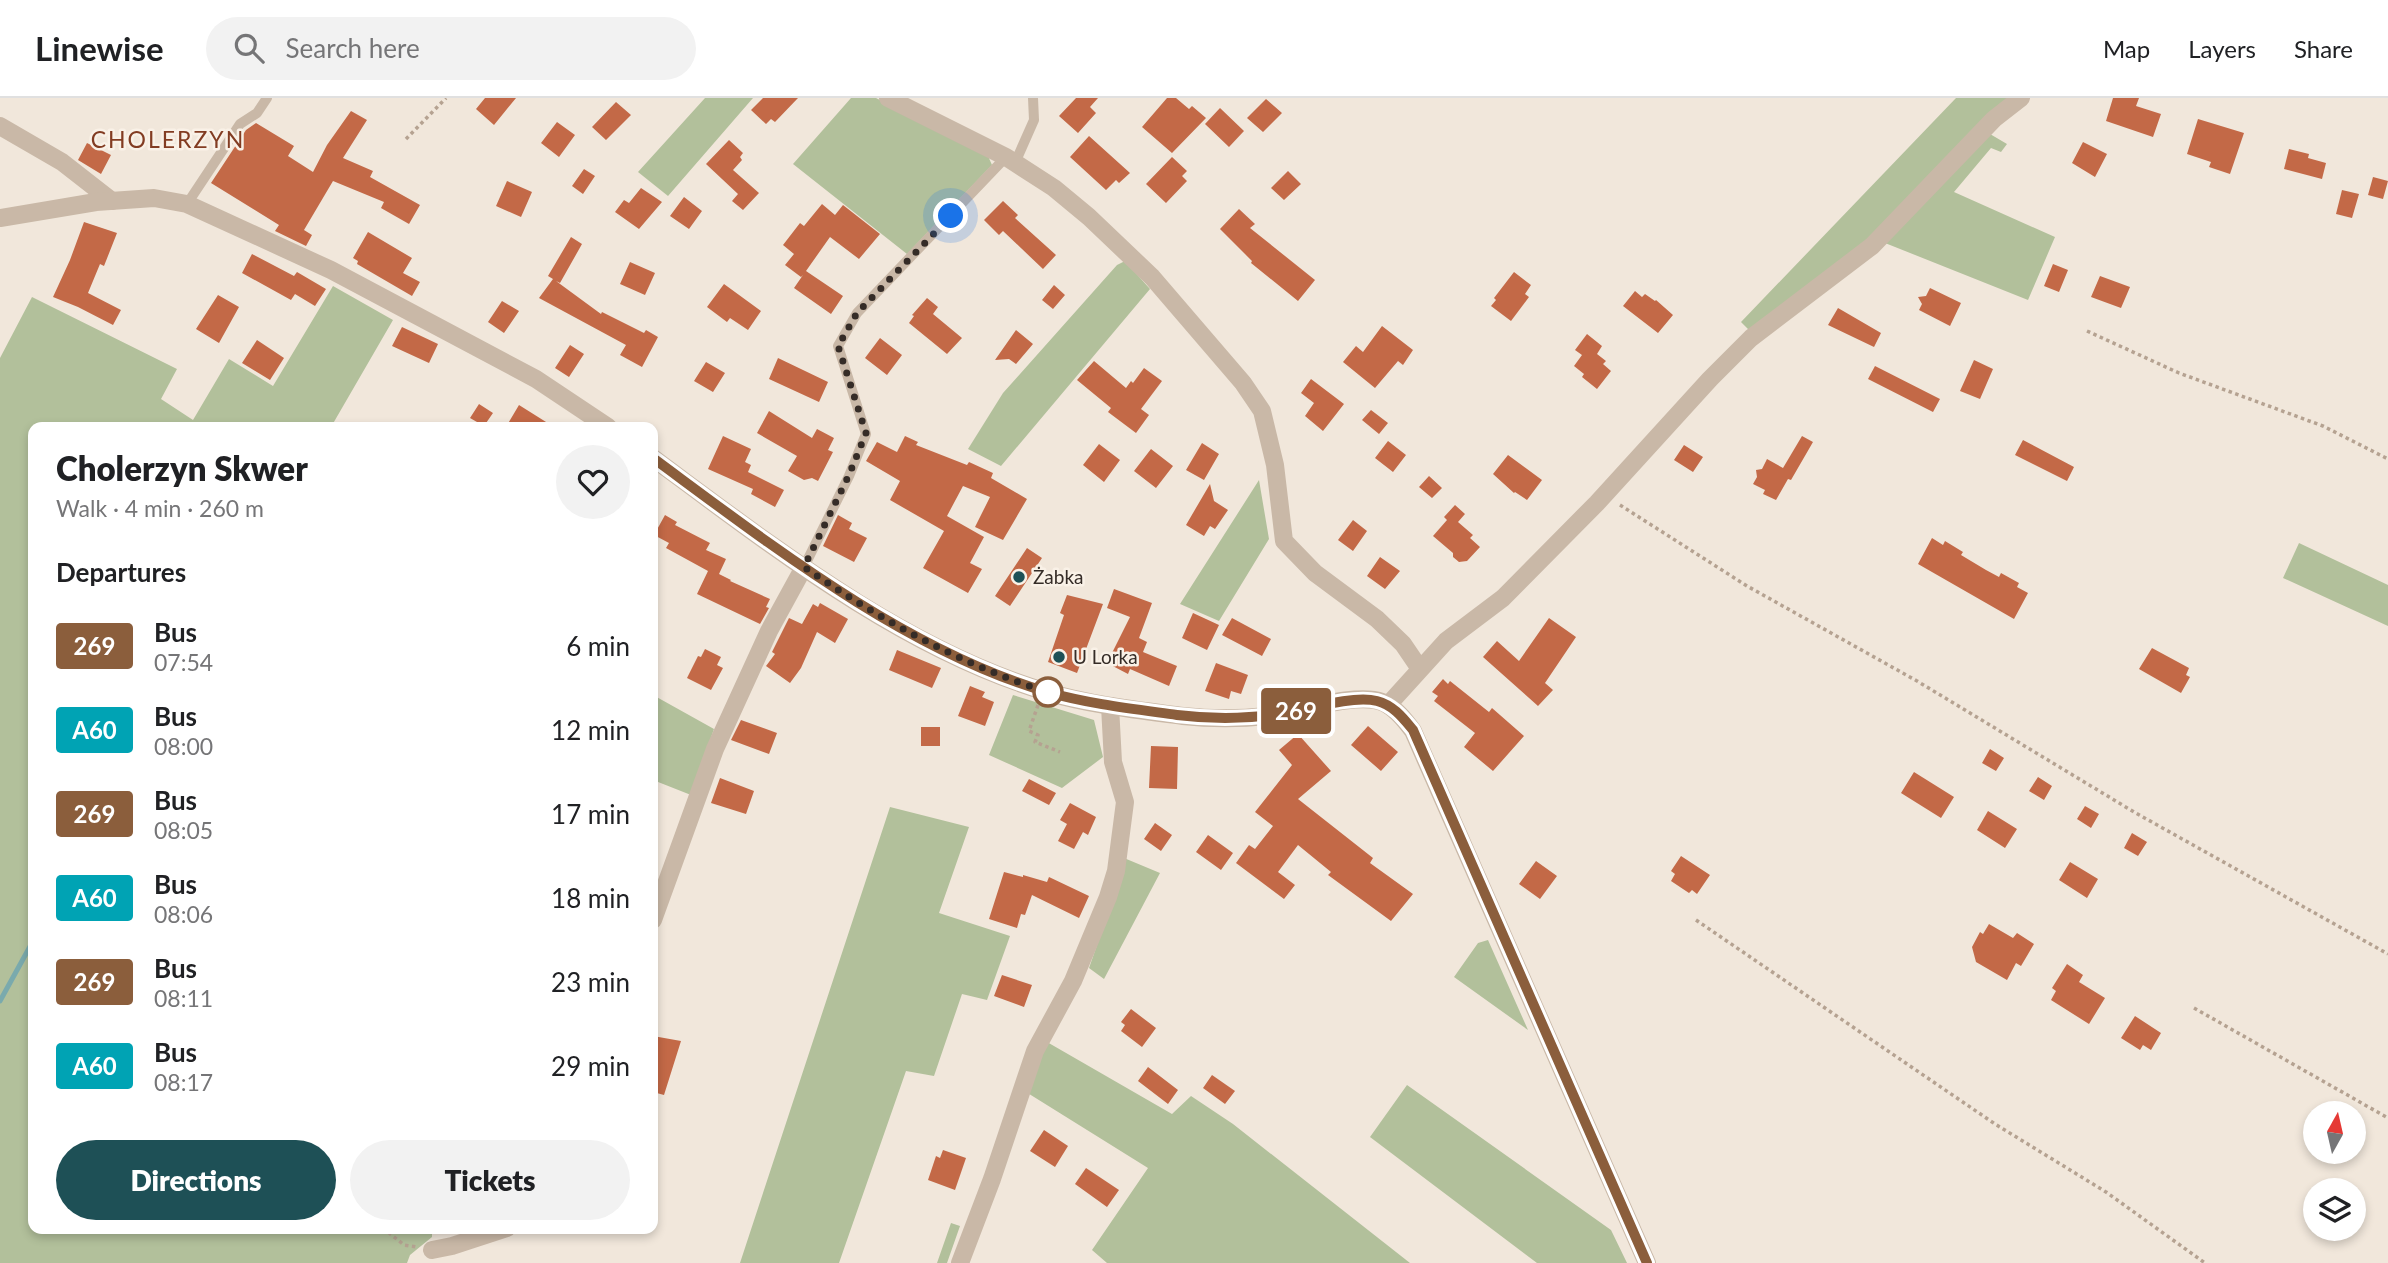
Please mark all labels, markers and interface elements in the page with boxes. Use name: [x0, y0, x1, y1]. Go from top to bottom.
search box: [206, 17, 696, 80]
text: Linewise: [35, 28, 164, 68]
icon: search: [230, 29, 268, 67]
text: Search here: [286, 32, 420, 64]
text: Map: [2103, 34, 2150, 63]
text: Layers: [2188, 34, 2256, 63]
text: Share: [2294, 34, 2353, 63]
district label: CHOLERZYN: [91, 125, 245, 153]
your location: [933, 198, 968, 233]
button: heart: [556, 445, 630, 519]
text: Cholerzyn Skwer: [56, 448, 308, 488]
text: Walk · 4 min · 260 m: [56, 494, 264, 522]
text: Departures: [56, 556, 186, 588]
place label: Żabka: [1033, 565, 1084, 588]
marker: Żabka: [1011, 569, 1027, 585]
text: Bus: [154, 616, 197, 648]
text: 6 min: [566, 630, 630, 662]
text: 269: [74, 631, 115, 660]
place label: U Lorka: [1073, 645, 1138, 668]
text: 07:54: [154, 648, 213, 676]
marker: U Lorka: [1051, 649, 1067, 665]
unlabelled marker: [1033, 677, 1063, 707]
line badge: 269: [1256, 688, 1336, 734]
text: 269: [1275, 696, 1317, 725]
text: Bus: [154, 700, 197, 732]
text: 12 min: [551, 714, 630, 746]
text: A60: [72, 715, 117, 744]
text: 08:00: [154, 732, 213, 760]
text: Bus: [154, 784, 197, 816]
text: 17 min: [551, 798, 630, 830]
text: 269: [74, 799, 115, 828]
text: 08:05: [154, 816, 213, 844]
text: Bus: [154, 868, 197, 900]
text: 18 min: [551, 882, 630, 914]
text: A60: [72, 883, 117, 912]
text: 08:06: [154, 900, 213, 928]
text: Bus: [154, 952, 197, 984]
text: 23 min: [551, 966, 630, 998]
text: 269: [74, 967, 115, 996]
text: 08:11: [154, 984, 213, 1012]
text: Bus: [154, 1036, 197, 1068]
text: 29 min: [551, 1050, 630, 1082]
text: A60: [72, 1051, 117, 1080]
text: 08:17: [154, 1068, 213, 1096]
north arrow: [2303, 1101, 2366, 1164]
map controls: [2303, 1101, 2366, 1241]
button: Directions: [56, 1140, 336, 1220]
button: Tickets: [350, 1140, 630, 1220]
button: layers: [2303, 1178, 2366, 1241]

